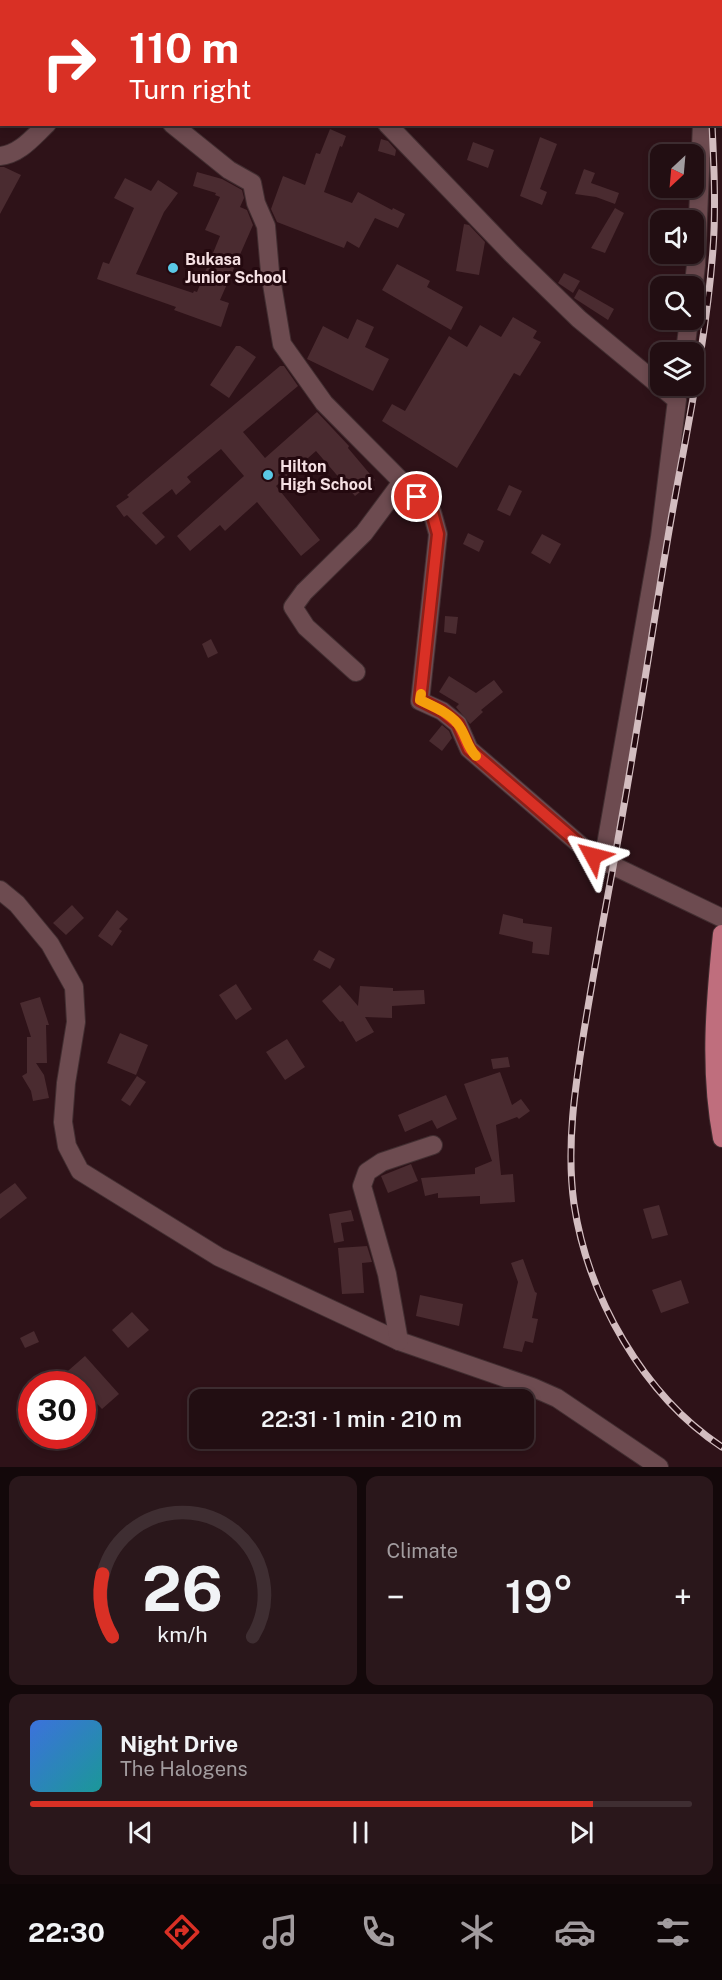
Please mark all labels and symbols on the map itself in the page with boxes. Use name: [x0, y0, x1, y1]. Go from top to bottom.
north arrow: [650, 144, 704, 198]
place label: Bukasa Junior School: [185, 250, 287, 287]
marker: Bukasa Junior School: [166, 261, 180, 275]
place label: Hilton High School: [280, 457, 373, 494]
marker: Hilton High School: [261, 468, 275, 482]
pin: [391, 471, 442, 522]
position arrow: [561, 824, 625, 888]
speed limit sign: 30: [18, 1371, 96, 1449]

